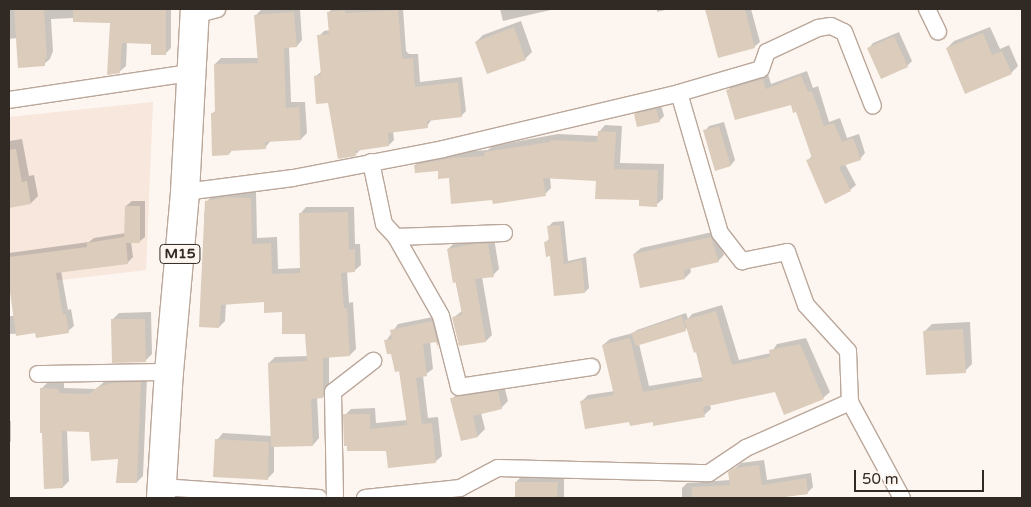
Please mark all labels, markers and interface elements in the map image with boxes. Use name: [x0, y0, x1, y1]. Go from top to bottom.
road number: M15: [159, 242, 201, 266]
scale bar: [856, 460, 986, 492]
text: 50 m: [862, 470, 899, 488]

